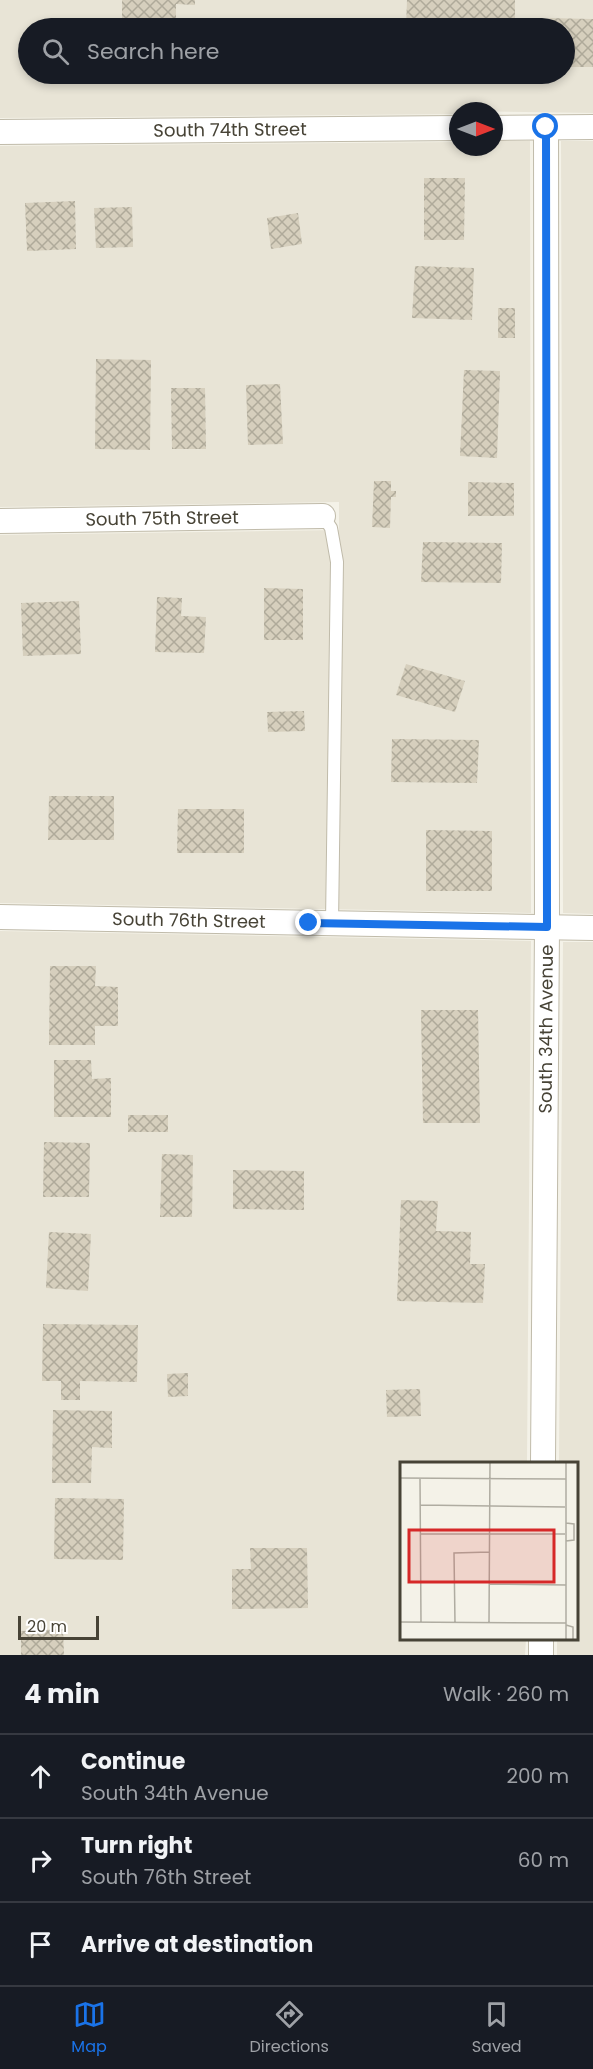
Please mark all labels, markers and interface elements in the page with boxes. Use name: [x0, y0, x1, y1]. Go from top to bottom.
search box: [18, 18, 575, 84]
icon: search: [39, 35, 72, 68]
text: Search here: [87, 36, 220, 67]
north arrow: [449, 102, 503, 156]
route start: [532, 113, 558, 139]
street label: South 74th Street: [153, 116, 307, 143]
street label: South 75th Street: [85, 504, 239, 532]
street label: South 76th Street: [112, 906, 266, 934]
route end: [295, 909, 321, 935]
street label: South 34th Avenue: [533, 944, 559, 1114]
inset map: [400, 1462, 578, 1640]
scale bar: [18, 1613, 99, 1640]
text: 20 m: [27, 1615, 67, 1638]
text: 4 min: [24, 1676, 100, 1712]
text: Walk · 260 m: [443, 1680, 569, 1708]
text: Continue: [81, 1746, 185, 1777]
icon: ahead: [24, 1760, 57, 1793]
text: 200 m: [506, 1762, 569, 1790]
text: South 34th Avenue: [81, 1779, 269, 1807]
text: Turn right: [81, 1830, 192, 1861]
icon: right: [24, 1844, 57, 1877]
text: 60 m: [518, 1846, 569, 1874]
text: South 76th Street: [81, 1863, 251, 1891]
icon: arrive: [24, 1928, 57, 1961]
text: Arrive at destination: [81, 1929, 313, 1960]
tab: Map: [71, 1998, 107, 2059]
tab: Directions: [250, 1998, 329, 2059]
tab: Saved: [472, 1998, 522, 2059]

